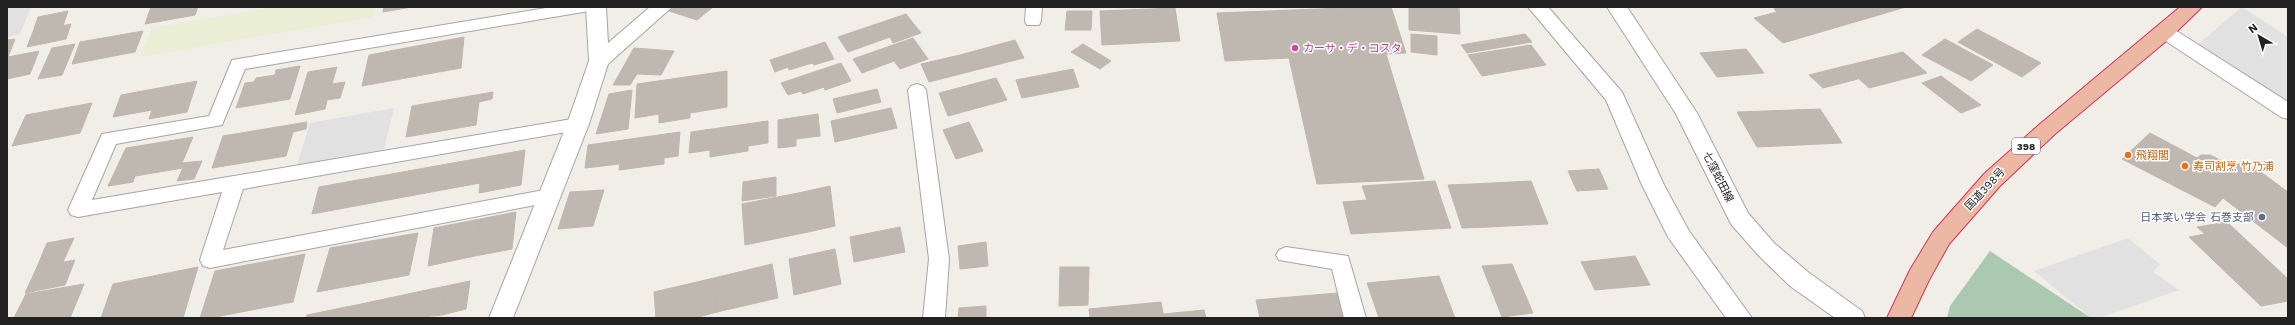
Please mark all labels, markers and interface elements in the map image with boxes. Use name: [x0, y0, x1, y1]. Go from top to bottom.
north arrow: [2239, 16, 2279, 56]
text: N: [2246, 21, 2260, 36]
place label: カーサ・デ・コスタ: [1303, 42, 1402, 55]
marker: カーサ・デ・コスタ: [1290, 43, 1300, 53]
road number: 398: [2012, 138, 2040, 154]
place label: 飛翔閣: [2136, 149, 2169, 162]
street label: 七窪蛇田線: [1700, 150, 1736, 204]
marker: 飛翔閣: [2123, 150, 2133, 160]
place label: 寿司割烹 竹乃浦: [2193, 160, 2274, 173]
marker: 寿司割烹 竹乃浦: [2180, 161, 2190, 171]
street label: 国道398号: [1962, 165, 2008, 213]
place label: 日本笑い学会 石巻支部: [2140, 211, 2254, 224]
marker: 日本笑い学会 石巻支部: [2257, 212, 2267, 222]

